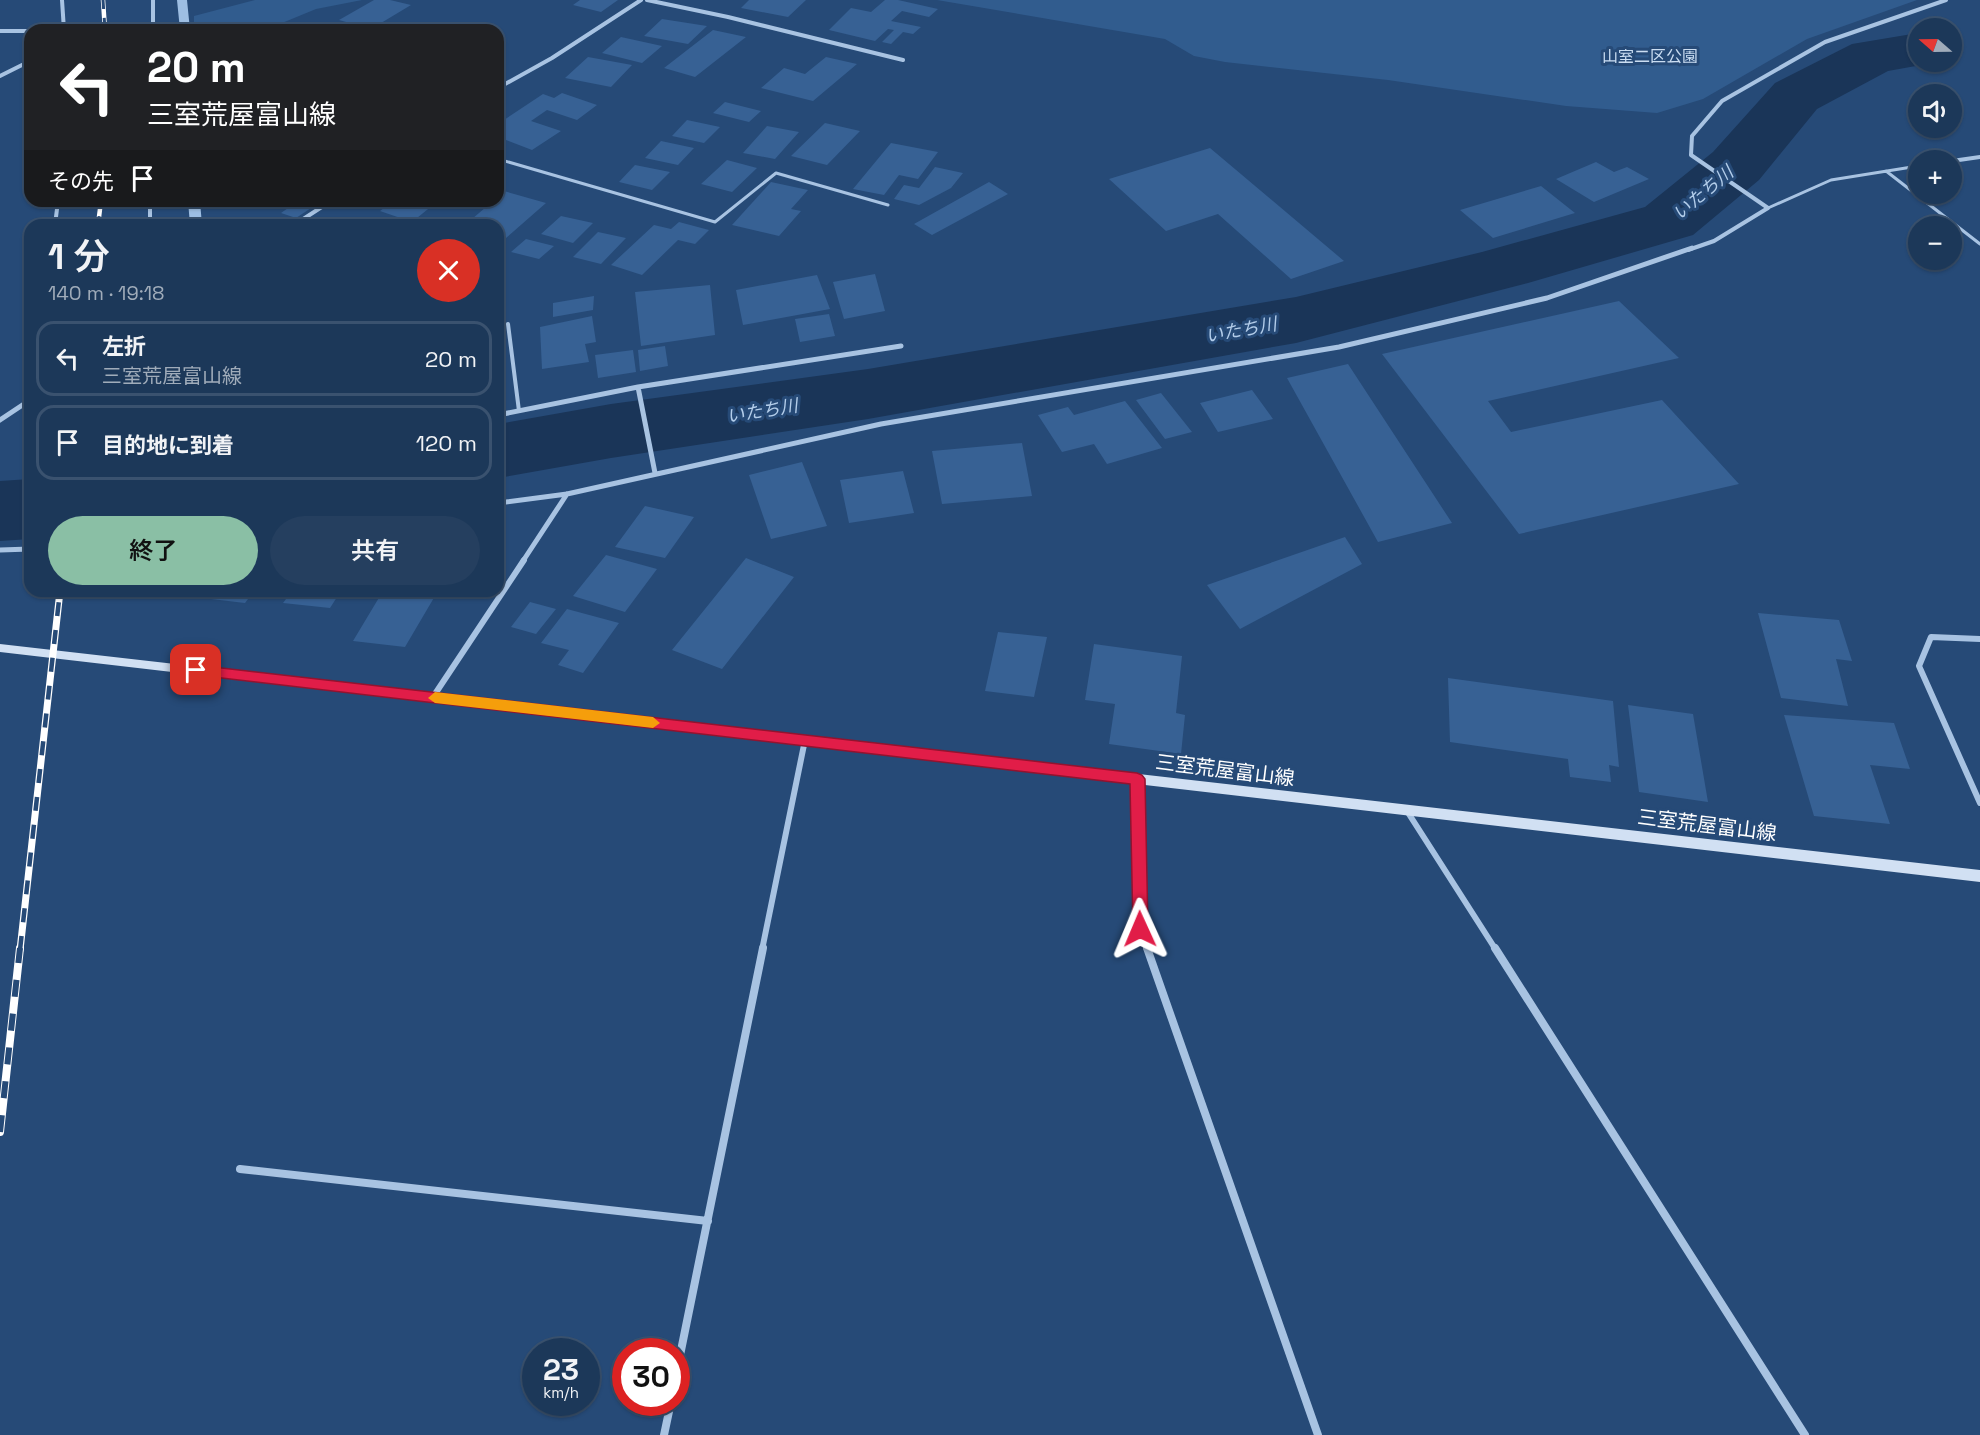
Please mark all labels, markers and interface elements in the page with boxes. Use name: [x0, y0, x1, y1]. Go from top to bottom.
north arrow: [1908, 18, 1962, 72]
map controls: [1908, 18, 1962, 270]
text: 20 m: [147, 41, 246, 94]
park label: 山室二区公園: [1602, 46, 1698, 67]
icon: left: [48, 48, 126, 126]
button: sound: [1908, 84, 1962, 138]
text: 三室荒屋富山線: [147, 97, 336, 132]
button: +: [1908, 150, 1962, 204]
water label: いたち川: [1668, 159, 1739, 225]
icon: arrive: [126, 162, 159, 195]
text: その先: [48, 167, 114, 195]
button: −: [1908, 216, 1962, 270]
text: 1 分: [48, 234, 109, 280]
button: close: [417, 239, 480, 302]
text: 140 m · 19:18: [48, 280, 165, 306]
water label: いたち川: [1203, 312, 1280, 347]
text: 左折: [102, 332, 146, 360]
icon: left: [51, 342, 84, 375]
text: 20 m: [425, 345, 477, 373]
text: 三室荒屋富山線: [102, 363, 242, 389]
water label: いたち川: [725, 393, 801, 427]
icon: arrive: [51, 426, 84, 459]
text: 120 m: [416, 429, 477, 457]
text: 目的地に到着: [102, 431, 234, 459]
button: 終了: [48, 516, 258, 585]
button: 共有: [270, 516, 480, 585]
pin: [170, 644, 221, 695]
icon: arrive: [179, 653, 212, 686]
street label: 三室荒屋富山線: [1154, 749, 1296, 791]
street label: 三室荒屋富山線: [1636, 804, 1778, 846]
position arrow: [1108, 897, 1172, 961]
speed limit sign: 30: [612, 1338, 690, 1416]
text: 23: [543, 1350, 579, 1389]
text: km/h: [543, 1383, 579, 1402]

